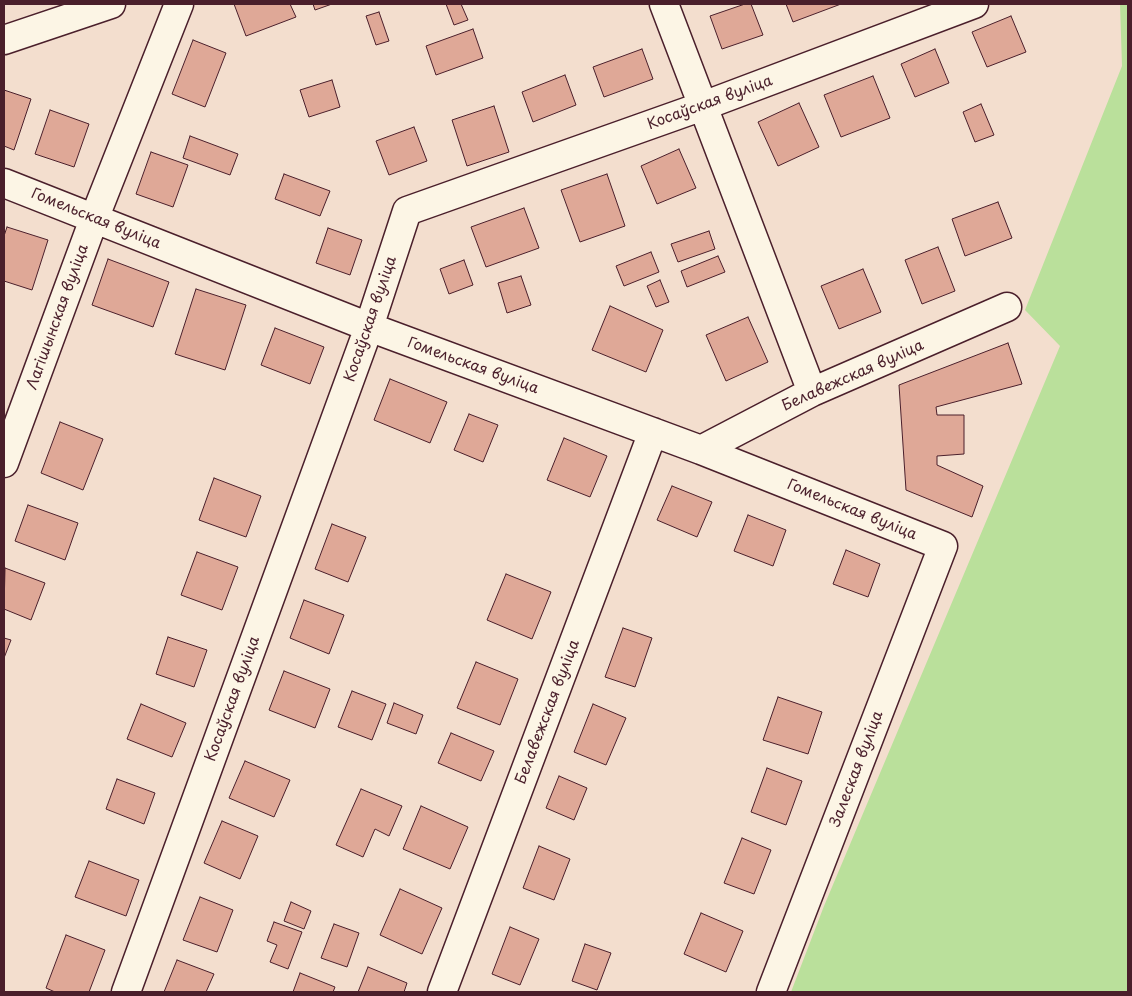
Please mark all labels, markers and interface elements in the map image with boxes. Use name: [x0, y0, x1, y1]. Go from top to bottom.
street label: Косаўская вуліца: [645, 72, 775, 134]
street label: Гомельская вуліца: [29, 185, 163, 253]
street label: Лагішынская вуліца: [23, 242, 93, 392]
street label: Косаўская вуліца: [341, 254, 401, 384]
street label: Гомельская вуліца: [405, 334, 541, 398]
street label: Белавежская вуліца: [779, 337, 927, 415]
street label: Гомельская вуліца: [785, 476, 919, 544]
street label: Косаўская вуліца: [202, 634, 264, 764]
street label: Белавежская вуліца: [512, 637, 584, 787]
street label: Залеская вуліца: [827, 709, 887, 829]

